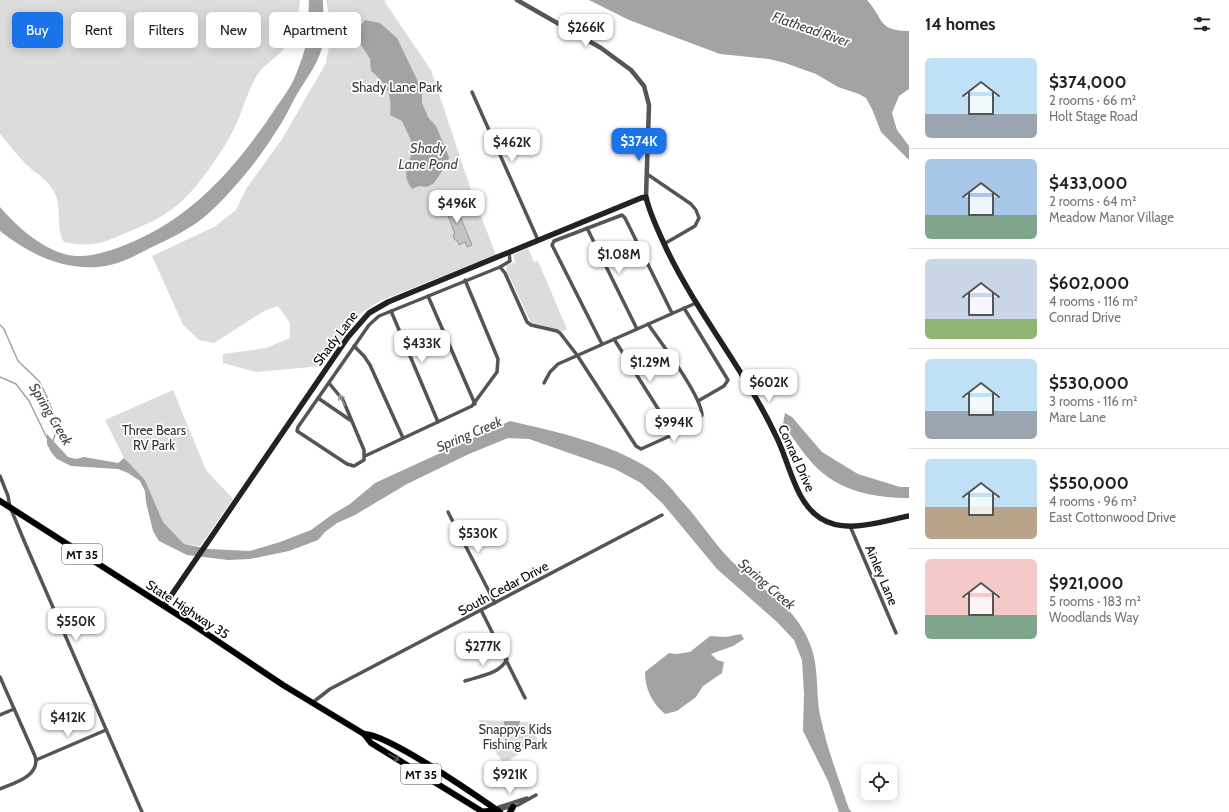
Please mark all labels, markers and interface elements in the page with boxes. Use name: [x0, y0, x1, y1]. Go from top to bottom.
water label: Flathead River: [770, 7, 853, 51]
chip: Buy: [12, 12, 63, 48]
chip: Rent: [71, 12, 126, 48]
chip: Filters: [134, 12, 198, 48]
chip: New: [206, 12, 261, 48]
chip: Apartment: [269, 12, 361, 48]
icon: filters: [1191, 13, 1213, 35]
pin: $266K: [558, 14, 614, 48]
text: 14 homes: [925, 14, 995, 34]
text: $266K: [567, 19, 605, 35]
text: $374,000: [1049, 72, 1127, 92]
icon: home: [957, 74, 1005, 122]
park label: Shady Lane Park: [352, 79, 442, 95]
text: 2 rooms · 66 m²: [1049, 92, 1136, 108]
text: Holt Stage Road: [1049, 108, 1138, 124]
pin: $374K: [611, 128, 667, 162]
pin: $462K: [484, 129, 540, 163]
text: $374K: [621, 133, 657, 149]
text: $462K: [493, 134, 531, 150]
water label: Shady Lane Pond: [398, 139, 459, 173]
text: $433,000: [1049, 173, 1128, 193]
icon: home: [957, 175, 1005, 223]
pin: $496K: [429, 190, 485, 224]
text: 2 rooms · 64 m²: [1049, 193, 1136, 209]
text: $496K: [438, 195, 476, 211]
text: Meadow Manor Village: [1049, 209, 1174, 225]
pin: $1.08M: [586, 241, 652, 275]
text: $1.08M: [598, 246, 640, 262]
text: $602,000: [1049, 273, 1129, 293]
icon: home: [957, 275, 1005, 323]
text: 4 rooms · 116 m²: [1049, 293, 1138, 309]
street label: Shady Lane: [309, 307, 361, 368]
text: Conrad Drive: [1049, 309, 1121, 325]
pin: $433K: [394, 330, 450, 364]
text: $433K: [403, 335, 441, 351]
pin: $1.29M: [617, 349, 683, 383]
text: $1.29M: [630, 354, 670, 370]
pin: $602K: [741, 369, 797, 403]
text: $530,000: [1049, 373, 1129, 393]
text: $602K: [749, 374, 789, 390]
icon: home: [957, 375, 1005, 423]
water label: Spring Creek: [25, 380, 77, 449]
text: 3 rooms · 116 m²: [1049, 393, 1137, 409]
one-way arrow: [338, 394, 345, 406]
pin: $994K: [646, 409, 702, 443]
text: Mare Lane: [1049, 409, 1106, 425]
water label: Spring Creek: [434, 412, 505, 456]
text: $994K: [655, 414, 693, 430]
park label: Three Bears RV Park: [122, 422, 187, 453]
street label: Conrad Drive: [775, 422, 819, 494]
text: $550,000: [1049, 473, 1129, 493]
icon: home: [957, 475, 1005, 523]
text: 4 rooms · 96 m²: [1049, 493, 1137, 509]
text: East Cottonwood Drive: [1049, 509, 1176, 525]
pin: $530K: [450, 520, 506, 554]
text: $530K: [459, 525, 497, 541]
street label: Ainley Lane: [862, 543, 902, 608]
road number: MT 35: [62, 544, 102, 564]
water label: Spring Creek: [735, 554, 800, 614]
street label: South Cedar Drive: [455, 557, 551, 619]
text: $921,000: [1049, 573, 1123, 593]
icon: home: [957, 575, 1005, 623]
street label: State Highway 35: [143, 576, 233, 642]
text: 5 rooms · 183 m²: [1049, 593, 1141, 609]
pin: $550K: [48, 608, 104, 642]
text: Woodlands Way: [1049, 609, 1139, 625]
text: $550K: [57, 613, 95, 629]
pin: $277K: [455, 633, 511, 667]
text: $277K: [465, 638, 501, 654]
pin: $412K: [40, 704, 96, 738]
text: $412K: [50, 709, 86, 725]
park label: Snappys Kids Fishing Park: [478, 721, 552, 752]
one-way arrow: [388, 754, 400, 762]
pin: $921K: [482, 761, 538, 795]
road number: MT 35: [401, 764, 441, 784]
map controls: [861, 764, 897, 800]
button: locate: [861, 764, 897, 800]
text: $921K: [493, 766, 527, 782]

